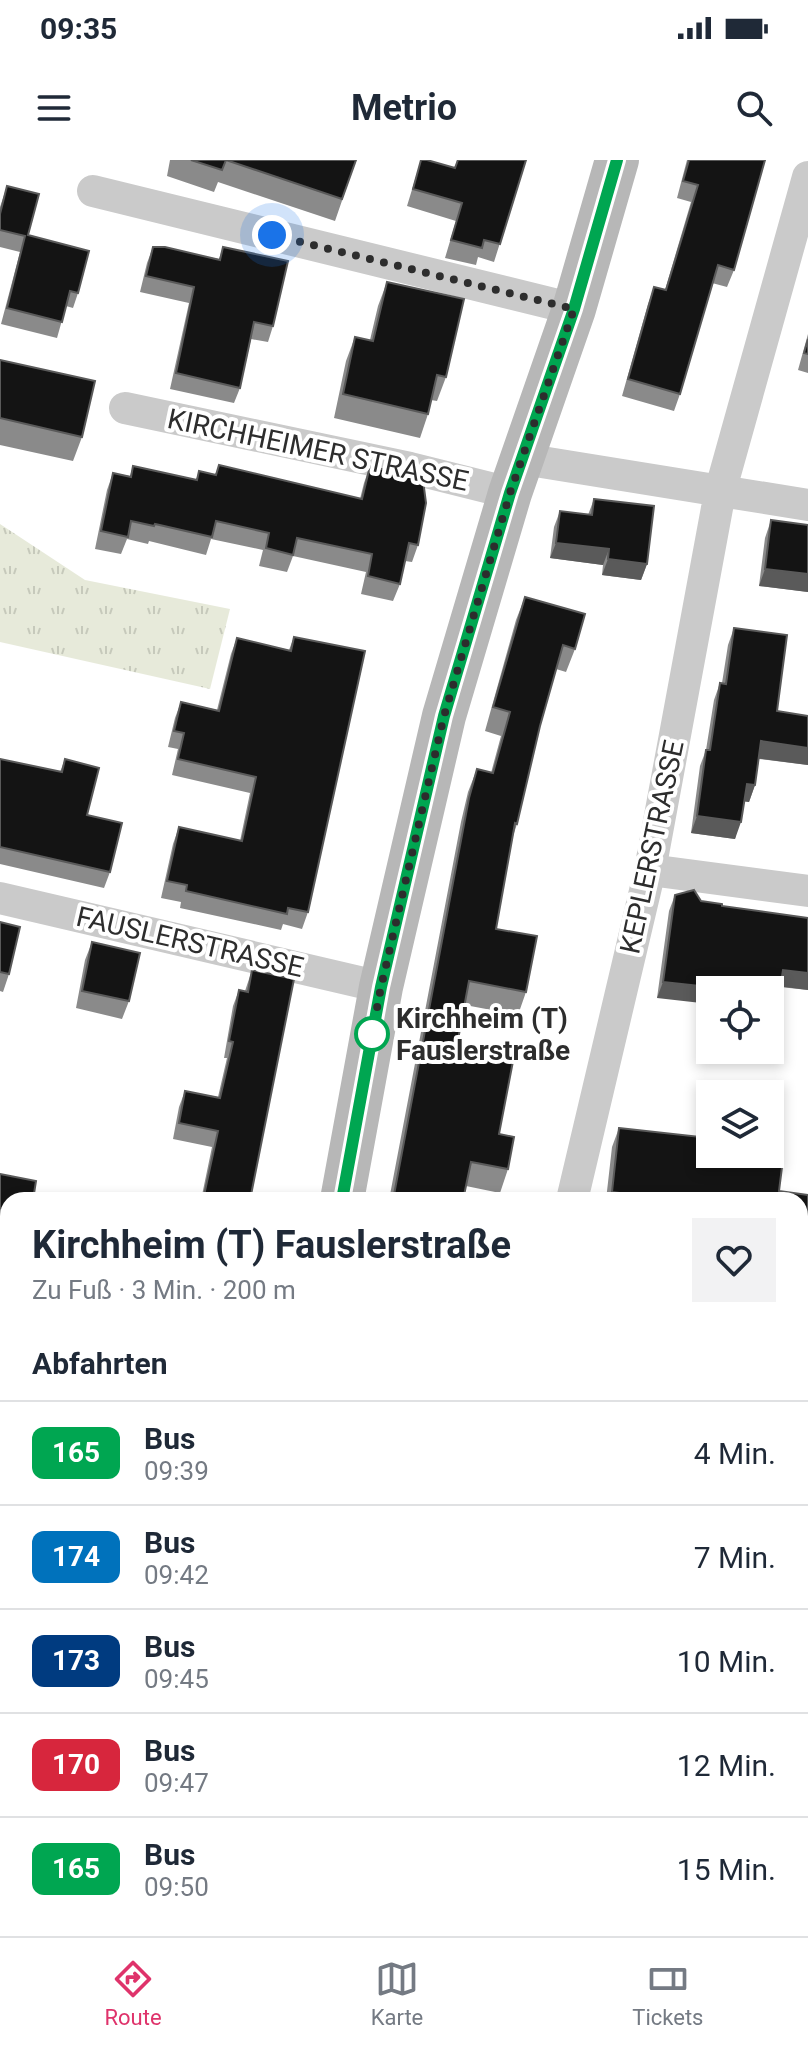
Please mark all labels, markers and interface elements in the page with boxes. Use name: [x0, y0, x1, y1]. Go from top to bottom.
text: 09:35: [40, 11, 117, 46]
icon: menu: [32, 86, 76, 130]
icon: search: [732, 86, 776, 130]
text: Metrio: [351, 87, 457, 129]
your location: [252, 215, 292, 255]
street label: KIRCHHEIMER STRASSE: [165, 402, 471, 498]
street label: KEPLERSTRASSE: [613, 737, 691, 957]
street label: FAUSLERSTRASSE: [73, 900, 307, 984]
map controls: [696, 976, 784, 1168]
button: locate: [696, 976, 784, 1064]
place label: Kirchheim (T) Fauslerstraße: [396, 1002, 570, 1067]
marker: Kirchheim (T) Fauslerstraße: [355, 1017, 389, 1051]
button: layers: [696, 1080, 784, 1168]
button: heart: [692, 1218, 776, 1302]
text: Kirchheim (T) Fauslerstraße: [32, 1223, 511, 1267]
text: Zu Fuß · 3 Min. · 200 m: [32, 1275, 296, 1305]
text: Abfahrten: [32, 1346, 168, 1381]
text: Bus: [144, 1421, 195, 1456]
text: 165: [52, 1436, 100, 1469]
text: 4 Min.: [694, 1436, 776, 1471]
text: 09:39: [144, 1456, 209, 1486]
text: Bus: [144, 1525, 195, 1560]
text: 174: [52, 1540, 100, 1573]
text: 7 Min.: [694, 1540, 776, 1575]
text: 09:42: [144, 1560, 209, 1590]
text: Bus: [144, 1629, 195, 1664]
text: 173: [52, 1644, 100, 1677]
text: 10 Min.: [677, 1644, 776, 1679]
text: 09:45: [144, 1664, 209, 1694]
text: Bus: [144, 1733, 195, 1768]
text: 170: [52, 1748, 100, 1781]
text: 12 Min.: [677, 1748, 776, 1783]
text: 09:47: [144, 1768, 209, 1798]
text: Bus: [144, 1837, 195, 1872]
text: 165: [52, 1852, 100, 1885]
text: 15 Min.: [677, 1852, 776, 1887]
text: 09:50: [144, 1872, 209, 1902]
tab: Route: [105, 1957, 162, 2030]
tab: Karte: [371, 1957, 423, 2030]
tab: Tickets: [632, 1957, 703, 2030]

